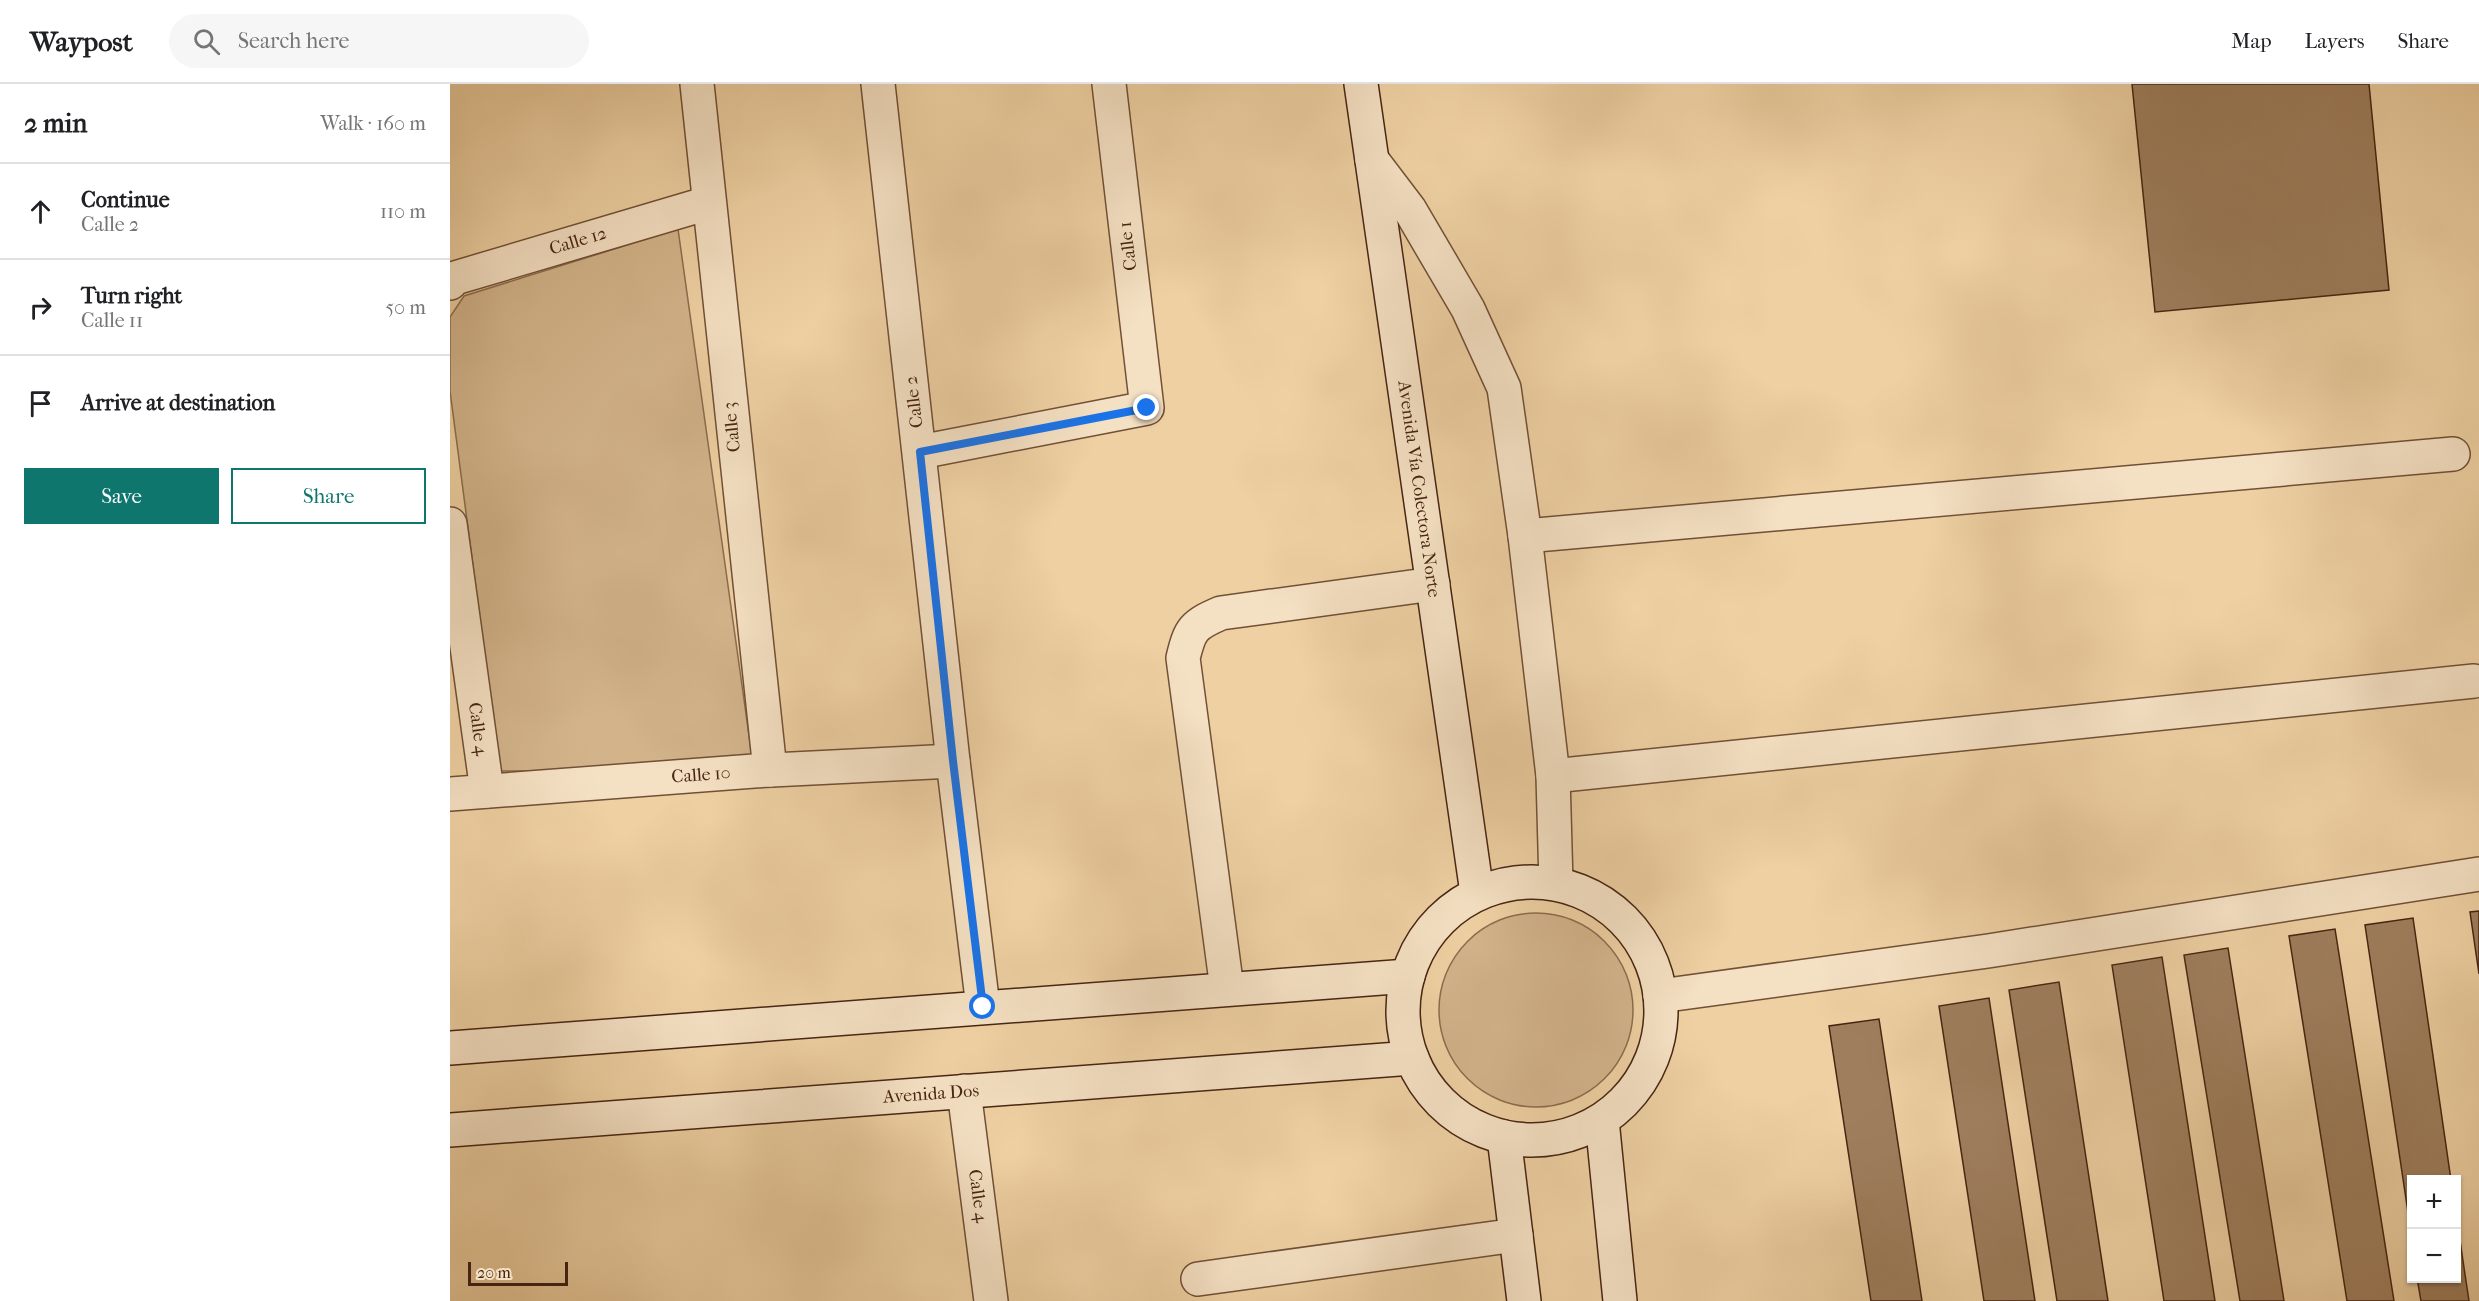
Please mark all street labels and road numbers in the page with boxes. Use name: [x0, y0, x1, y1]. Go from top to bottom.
street label: Calle 1: [1115, 220, 1141, 272]
street label: Calle 12: [547, 222, 609, 260]
street label: Calle 2: [900, 375, 928, 429]
street label: Avenida Vía Colectora Norte: [1393, 378, 1445, 599]
street label: Calle 3: [719, 401, 745, 453]
street label: Calle 4: [464, 701, 492, 757]
street label: Calle 10: [671, 762, 731, 788]
street label: Avenida Dos: [881, 1080, 980, 1108]
street label: Calle 4: [964, 1168, 992, 1224]

